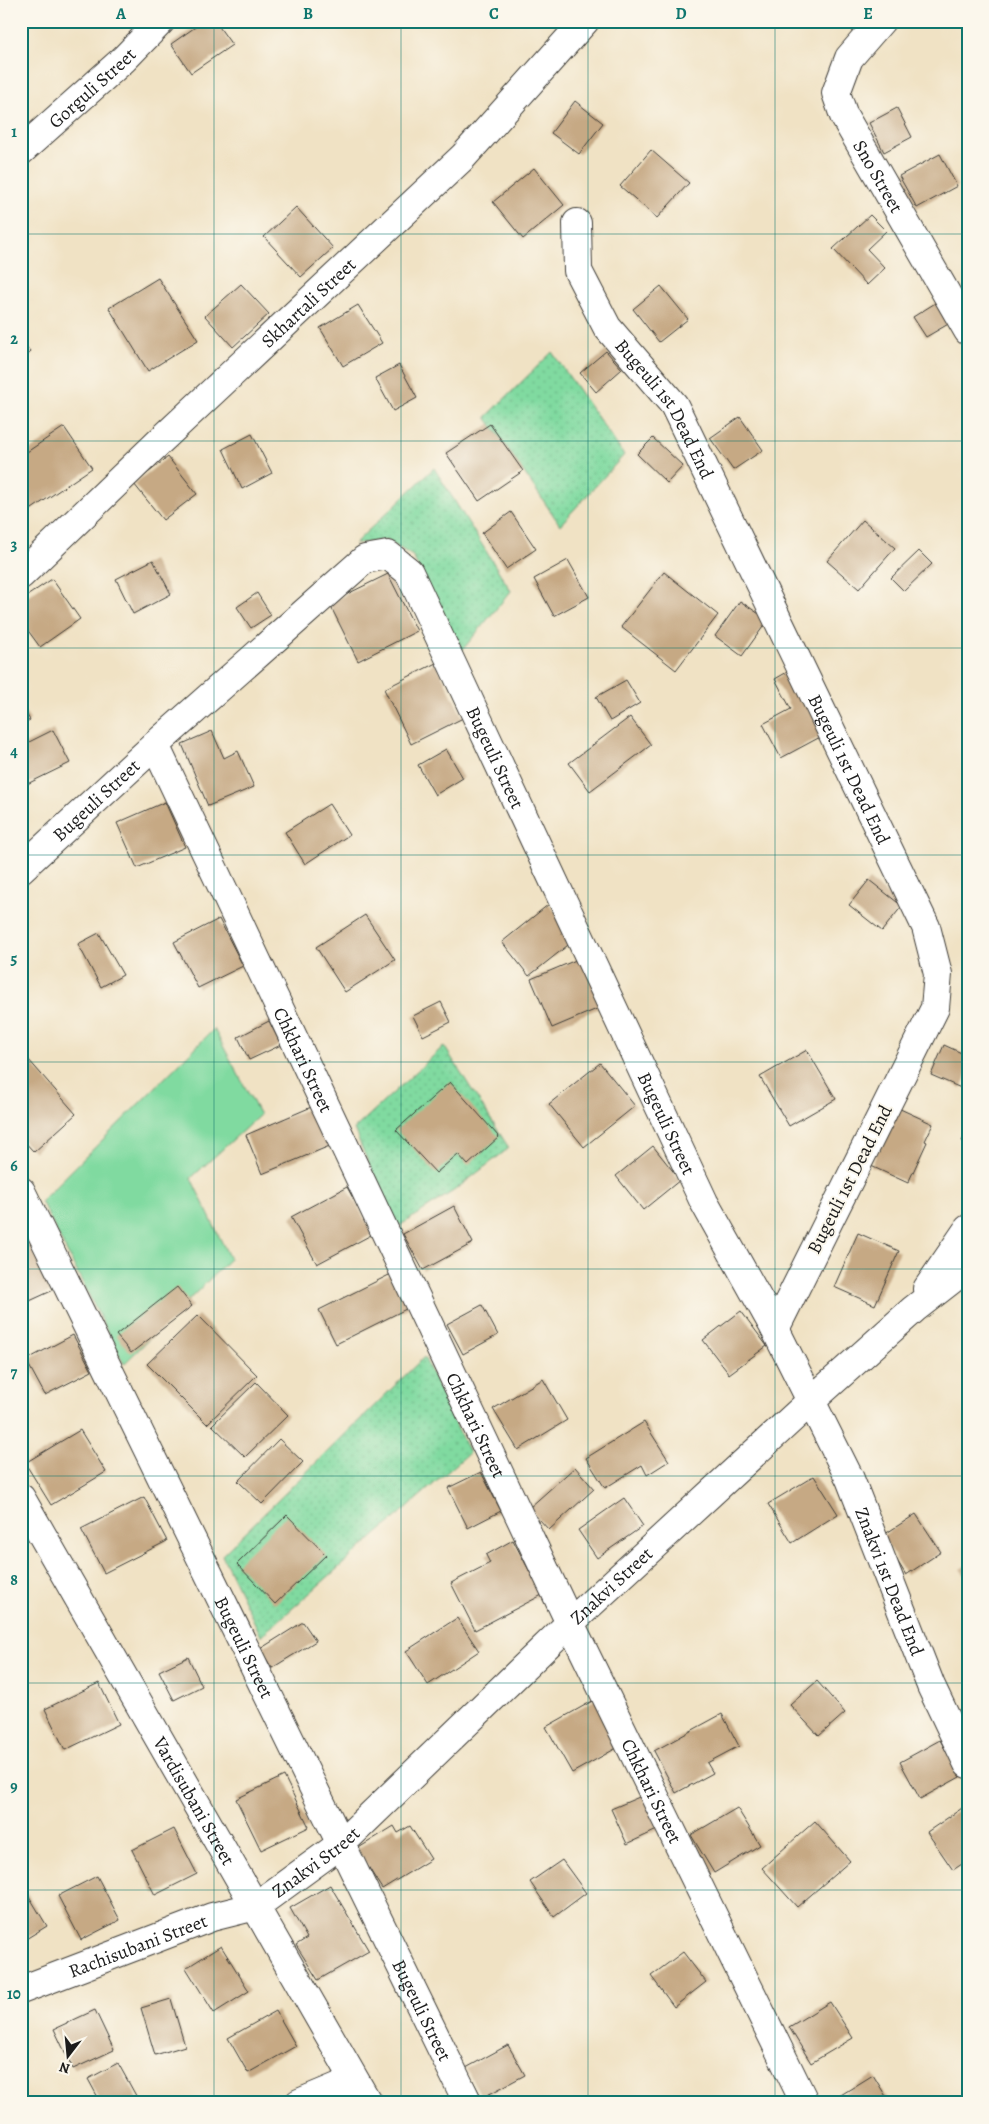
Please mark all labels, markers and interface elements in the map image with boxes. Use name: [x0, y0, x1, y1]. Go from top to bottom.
text: A: [115, 3, 127, 25]
text: B: [303, 3, 313, 25]
text: C: [489, 3, 499, 25]
text: D: [675, 3, 687, 25]
text: E: [863, 3, 873, 25]
street label: Gorguli Street: [43, 42, 142, 135]
text: 1: [11, 121, 17, 143]
street label: Sno Street: [846, 135, 909, 218]
street label: Skhartali Street: [256, 252, 362, 354]
text: 2: [10, 328, 18, 350]
street label: Bugeuli 1st Dead End: [609, 334, 720, 484]
text: 3: [11, 534, 18, 556]
street label: Bugeuli 1st Dead End: [801, 690, 896, 850]
street label: Bugeuli Street: [460, 702, 530, 813]
text: 4: [10, 741, 18, 763]
street label: Bugeuli Street: [47, 753, 146, 848]
text: 5: [11, 948, 18, 970]
street label: Chkhari Street: [267, 1003, 339, 1117]
street label: Bugeuli Street: [631, 1068, 701, 1179]
street label: Bugeuli 1st Dead End: [801, 1100, 899, 1258]
text: 6: [10, 1155, 18, 1177]
text: 7: [11, 1362, 18, 1384]
street label: Chkhari Street: [439, 1368, 511, 1482]
street label: Znakvi 1st Dead End: [848, 1504, 930, 1660]
street label: Znakvi Street: [565, 1541, 659, 1631]
text: 8: [10, 1569, 18, 1591]
street label: Bugeuli Street: [208, 1592, 280, 1703]
street label: Vardisubani Street: [146, 1731, 241, 1870]
street label: Chkhari Street: [615, 1734, 688, 1848]
text: 9: [10, 1776, 18, 1798]
street label: Znakvi Street: [267, 1821, 366, 1904]
street label: Rachisubani Street: [65, 1908, 211, 1985]
street label: Bugeuli Street: [385, 1955, 457, 2066]
text: 10: [7, 1983, 21, 2005]
north arrow: [42, 2032, 92, 2082]
text: N: [57, 2057, 72, 2079]

